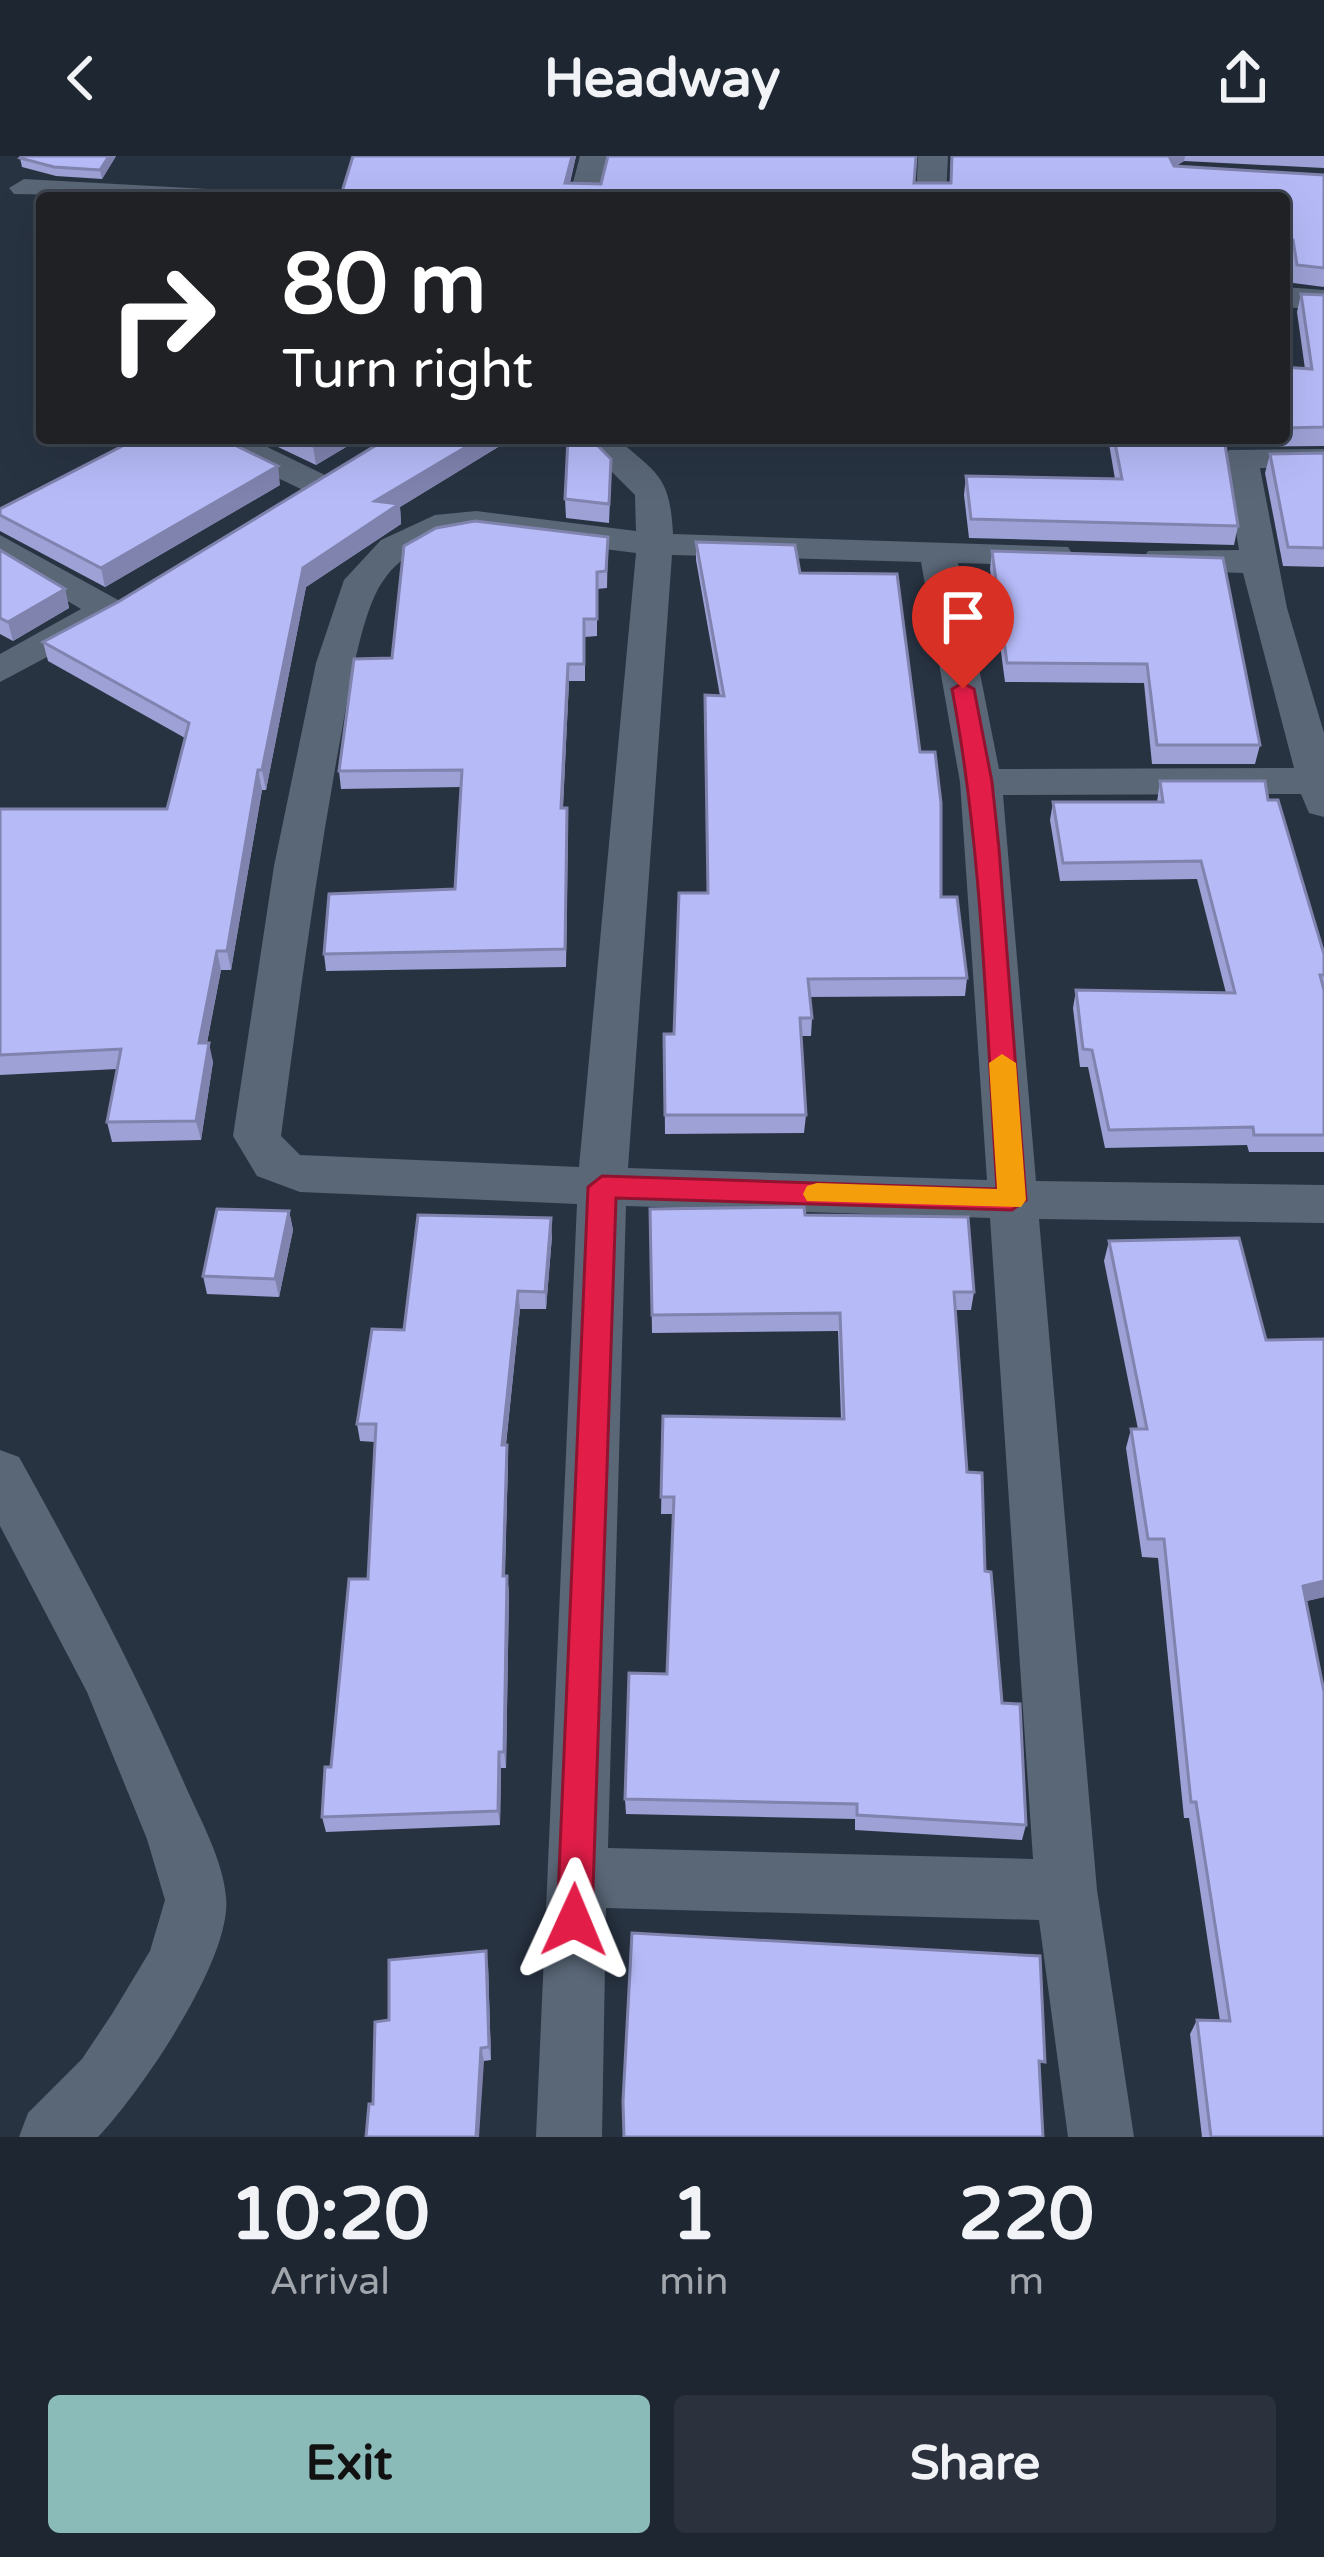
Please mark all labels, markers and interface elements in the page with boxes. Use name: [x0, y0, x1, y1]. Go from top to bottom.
icon: back: [48, 45, 114, 111]
icon: share: [1210, 45, 1276, 111]
text: Headway: [544, 46, 780, 111]
text: 80 m: [282, 235, 486, 336]
icon: right: [84, 240, 240, 396]
text: Turn right: [282, 337, 533, 402]
pin: [912, 566, 1014, 689]
icon: arrive: [930, 584, 996, 650]
position arrow: [511, 1857, 637, 1983]
text: 10:20: [230, 2172, 429, 2259]
text: 1: [671, 2172, 717, 2259]
text: 220: [958, 2172, 1094, 2259]
text: Arrival: [269, 2258, 390, 2305]
text: min: [659, 2258, 729, 2305]
text: m: [1008, 2258, 1044, 2305]
button: Exit: [48, 2395, 650, 2533]
button: Share: [674, 2395, 1276, 2533]

